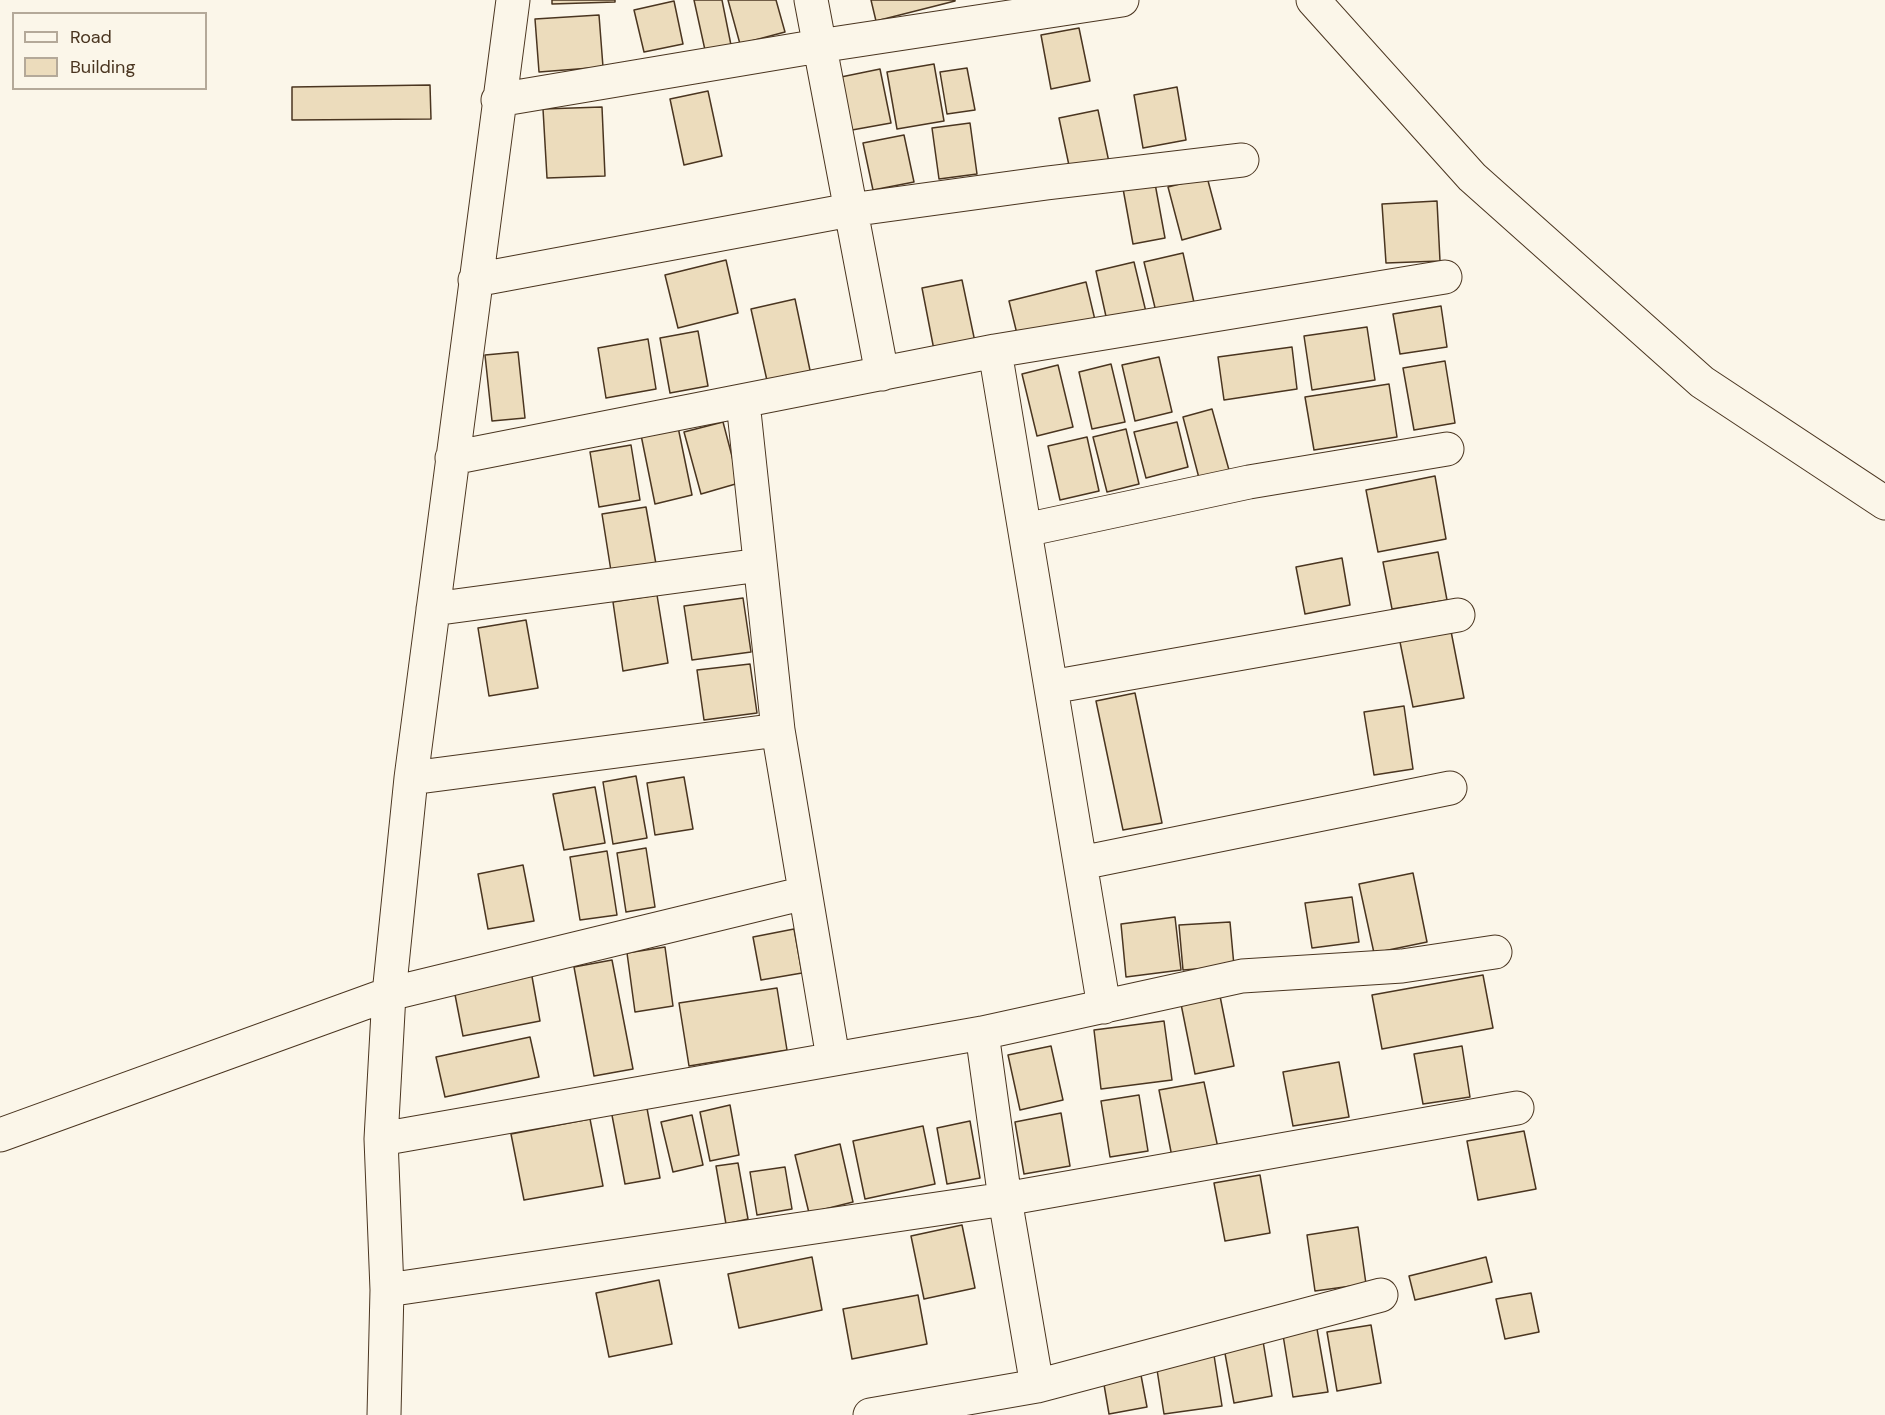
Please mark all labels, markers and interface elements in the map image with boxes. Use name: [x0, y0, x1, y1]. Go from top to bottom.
legend: [12, 12, 207, 90]
text: Road: [70, 25, 112, 49]
text: Building: [70, 55, 135, 79]

